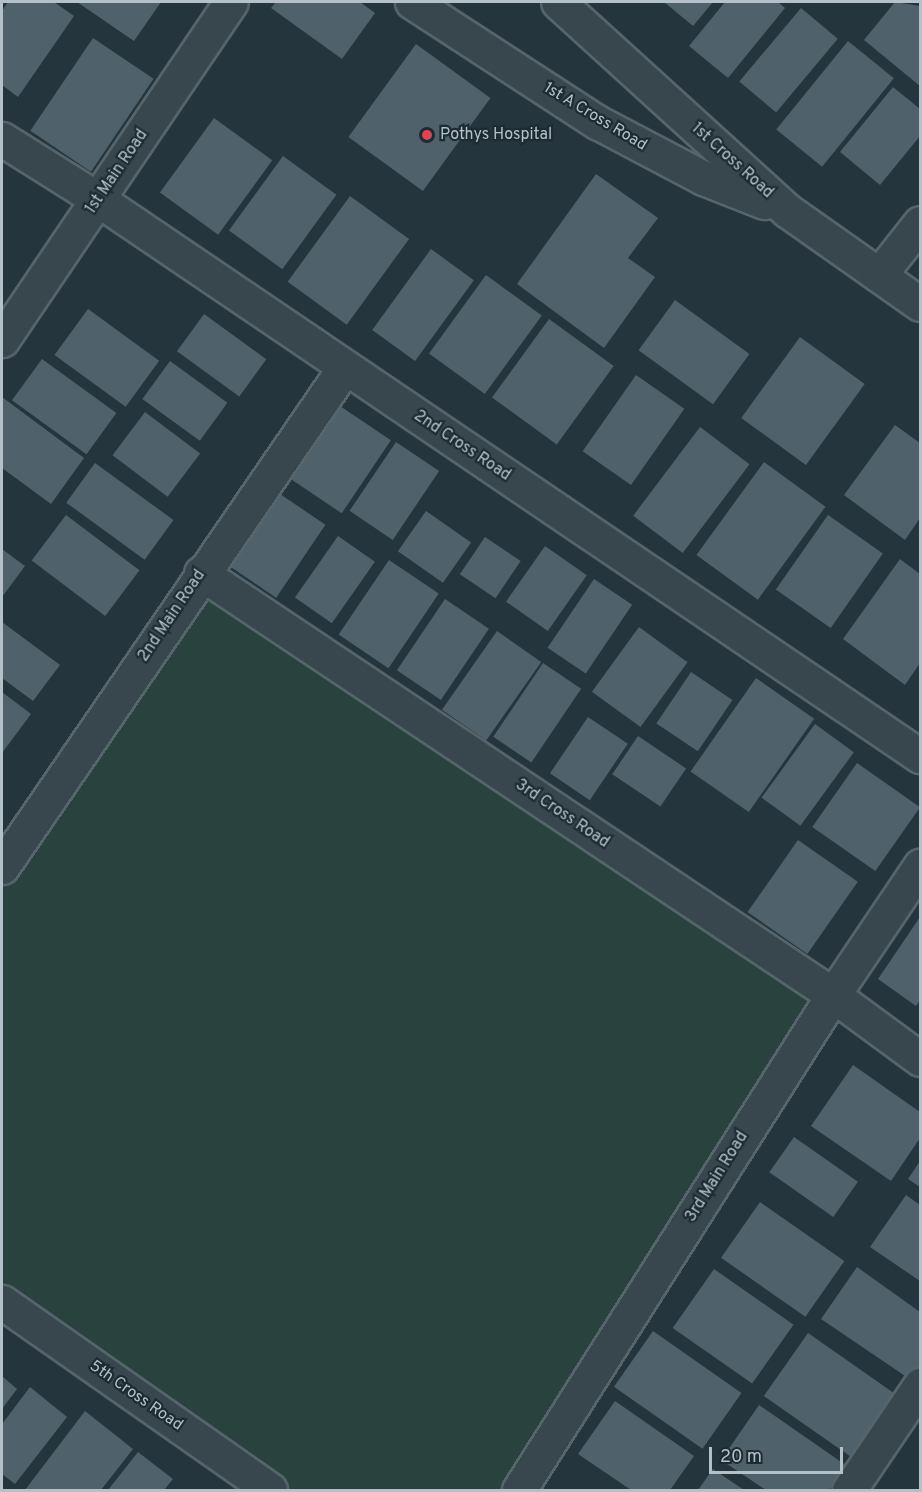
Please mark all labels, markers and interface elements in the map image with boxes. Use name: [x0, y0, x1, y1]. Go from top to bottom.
street label: 1st A Cross Road: [539, 78, 651, 156]
street label: 1st Cross Road: [687, 119, 777, 203]
place label: Pothys Hospital: [440, 125, 552, 145]
street label: 1st Main Road: [82, 126, 152, 218]
marker: Pothys Hospital: [418, 126, 436, 144]
street label: 2nd Cross Road: [410, 407, 514, 485]
street label: 2nd Main Road: [134, 567, 210, 665]
street label: 3rd Cross Road: [511, 776, 613, 852]
street label: 3rd Main Road: [682, 1128, 752, 1226]
street label: 5th Cross Road: [86, 1357, 186, 1435]
scale bar: [712, 1435, 846, 1473]
text: 20 m: [720, 1446, 762, 1469]

